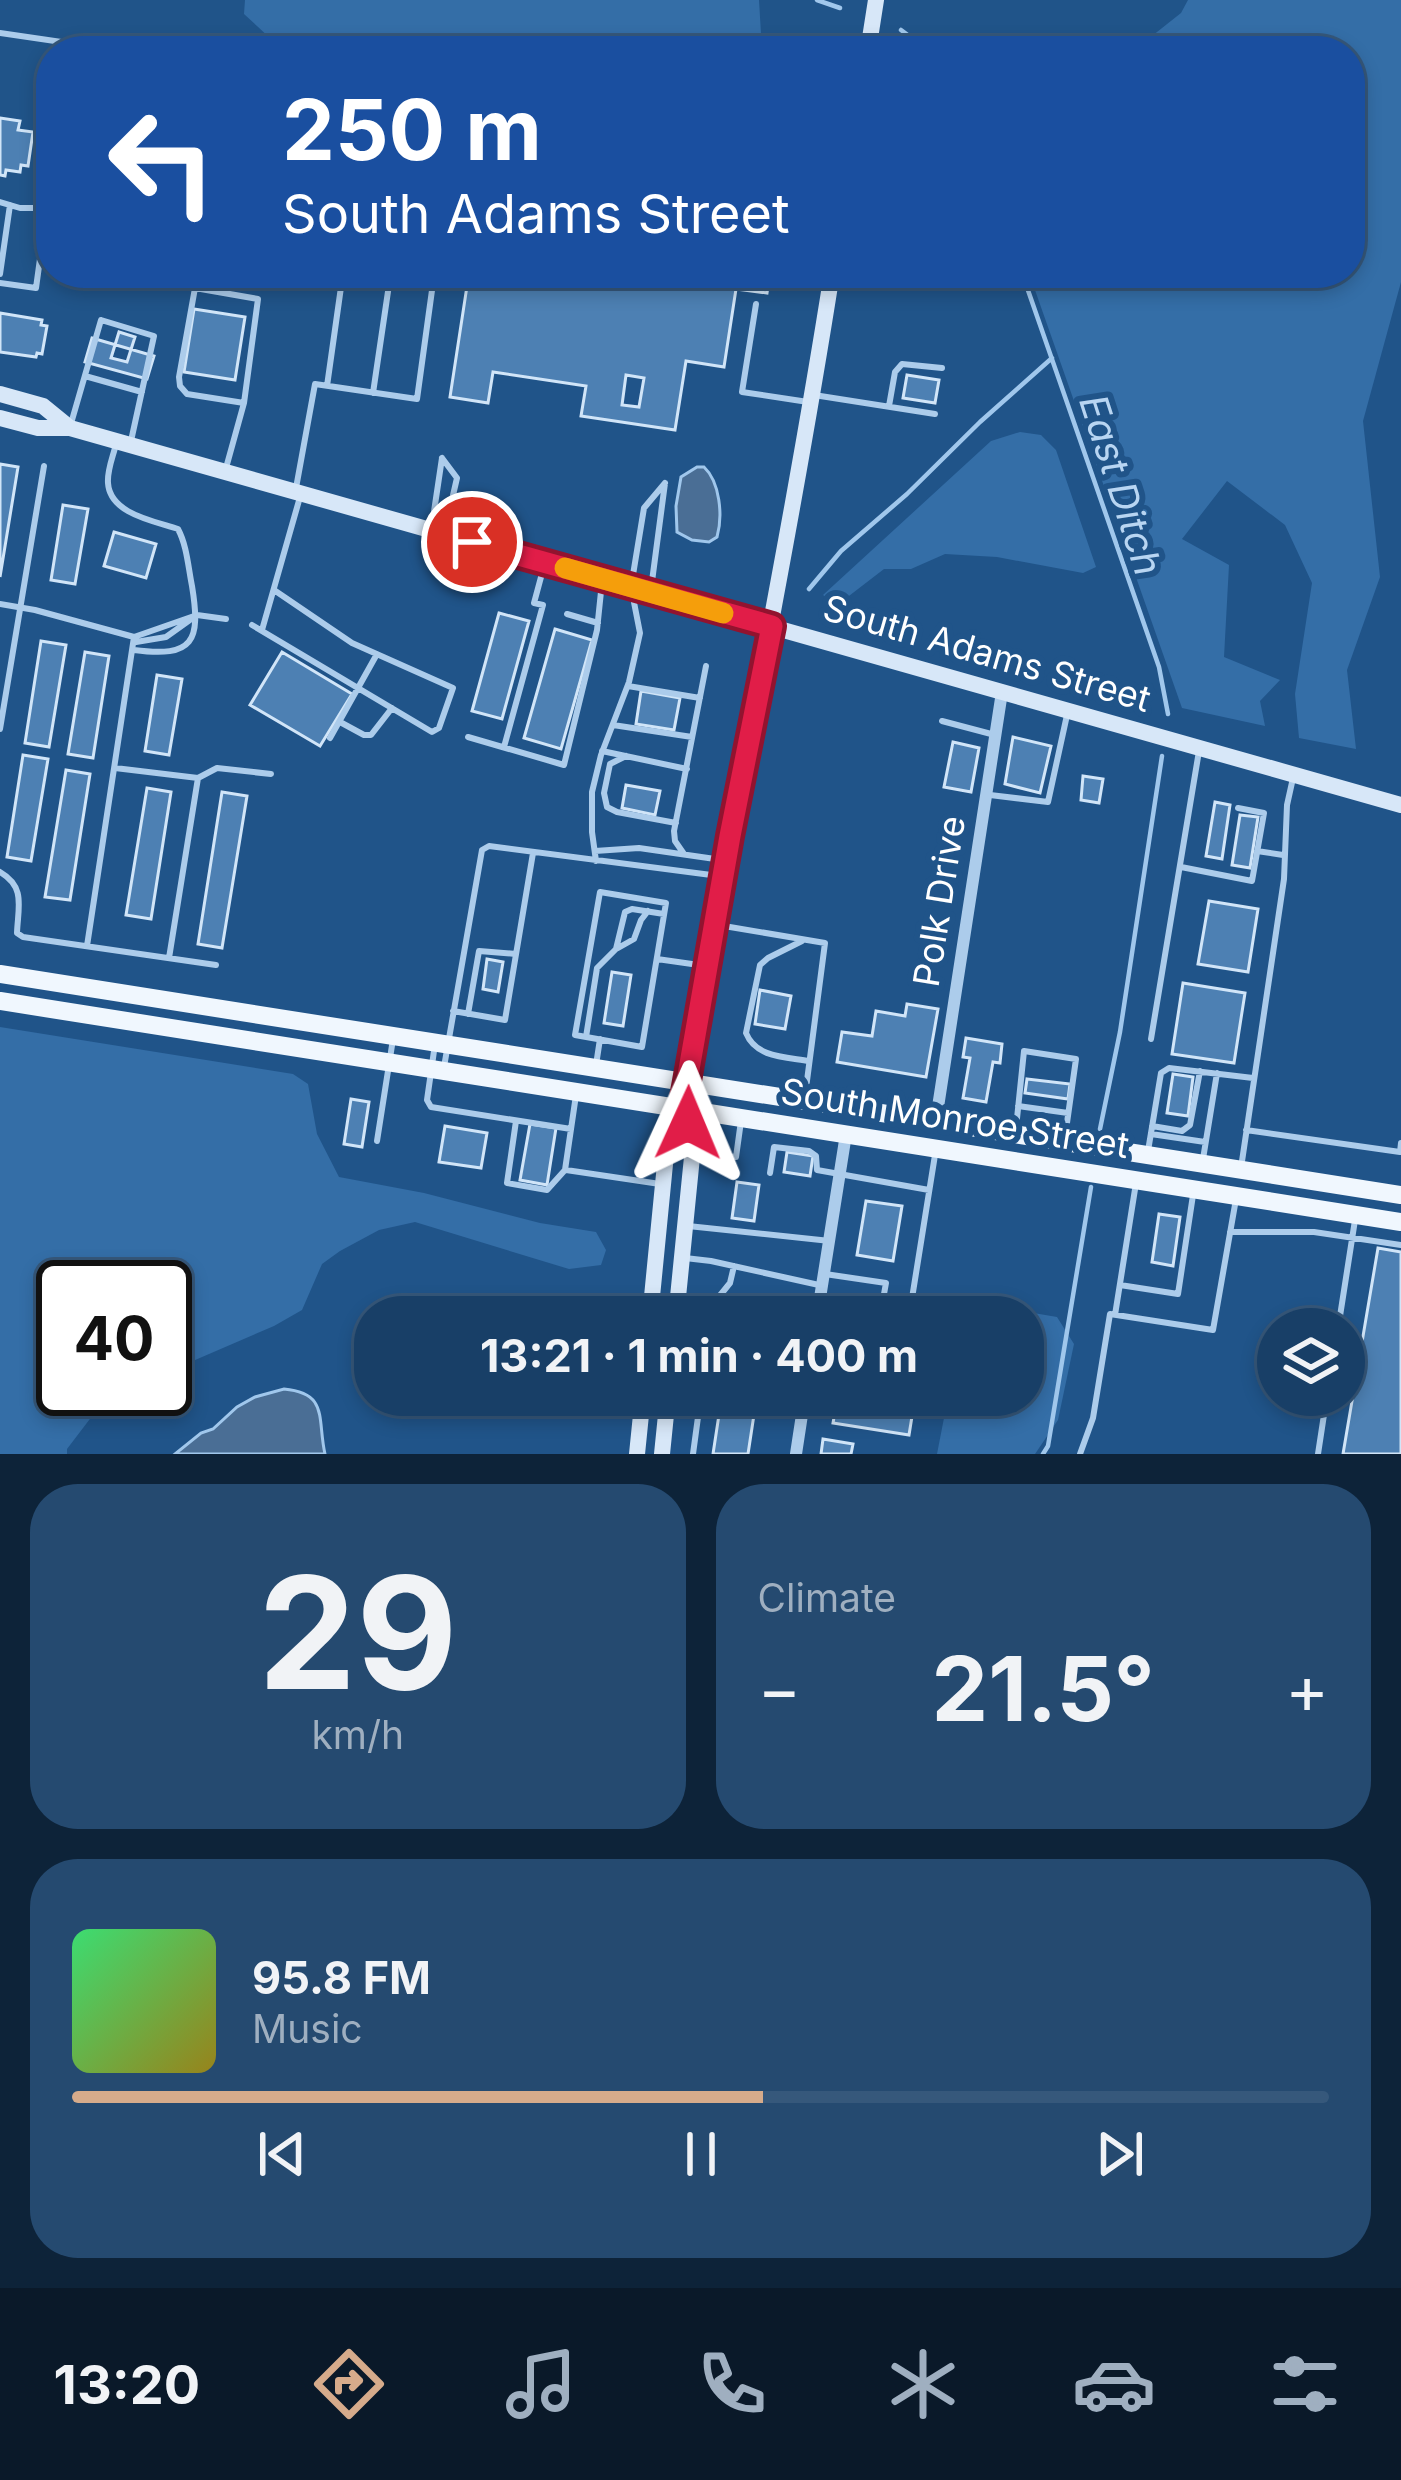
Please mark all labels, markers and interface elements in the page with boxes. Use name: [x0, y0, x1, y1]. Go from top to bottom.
text: 250 m: [282, 79, 542, 180]
icon: left: [84, 84, 240, 240]
text: South Adams Street: [282, 181, 790, 246]
water label: East Ditch: [1070, 389, 1173, 581]
pin: [421, 491, 523, 593]
icon: arrive: [439, 509, 505, 575]
street label: South Adams Street: [818, 585, 1156, 721]
street label: Polk Drive: [904, 812, 974, 990]
position arrow: [625, 1060, 751, 1186]
street label: South Monroe Street: [778, 1069, 1132, 1167]
speed limit sign: 40: [36, 1260, 192, 1416]
map controls: [1257, 1308, 1365, 1416]
button: layers: [1257, 1308, 1365, 1416]
text: 13:21 · 1 min · 400 m: [480, 1328, 918, 1383]
text: 29: [258, 1538, 458, 1727]
text: Climate: [758, 1574, 896, 1621]
text: 21.5°: [932, 1634, 1155, 1743]
text: −: [758, 1649, 801, 1729]
text: +: [1285, 1649, 1329, 1729]
text: km/h: [311, 1711, 404, 1758]
text: 95.8 FM: [252, 1950, 431, 2005]
text: Music: [252, 2005, 363, 2052]
icon: previous: [249, 2121, 315, 2187]
icon: pause: [668, 2121, 734, 2187]
icon: next: [1087, 2121, 1153, 2187]
icon: directions: [307, 2342, 391, 2426]
icon: music: [499, 2342, 583, 2426]
icon: phone: [690, 2342, 774, 2426]
icon: climate: [881, 2342, 965, 2426]
icon: car: [1072, 2342, 1156, 2426]
icon: filters: [1263, 2342, 1347, 2426]
text: 13:20: [54, 2352, 200, 2417]

